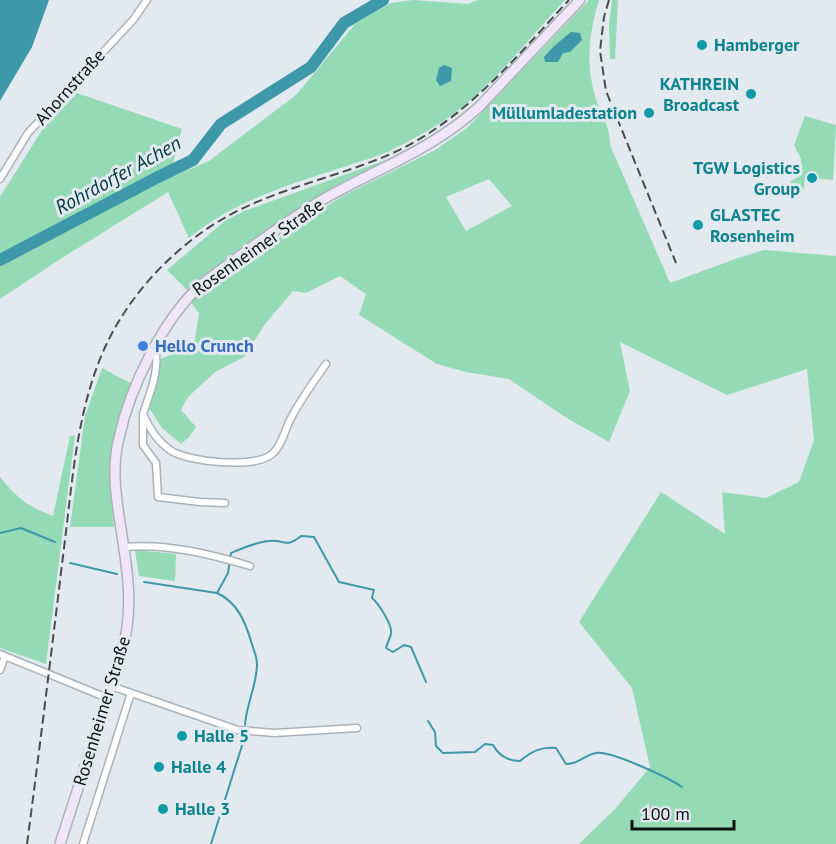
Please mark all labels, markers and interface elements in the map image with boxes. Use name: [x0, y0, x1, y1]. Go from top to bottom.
place label: Hamberger: [714, 33, 800, 56]
marker: Hamberger: [695, 38, 709, 52]
street label: Ahornstraße: [29, 44, 110, 129]
place label: KATHREIN Broadcast: [660, 72, 740, 116]
marker: KATHREIN Broadcast: [744, 87, 758, 101]
place label: Müllumladestation: [492, 101, 637, 124]
marker: Müllumladestation: [642, 106, 656, 120]
water label: Rohrdorfer Achen: [50, 130, 186, 220]
place label: TGW Logistics Group: [693, 156, 800, 200]
marker: TGW Logistics Group: [805, 171, 819, 185]
street label: Rosenheimer Straße: [188, 193, 328, 300]
place label: GLASTEC Rosenheim: [710, 203, 794, 247]
marker: GLASTEC Rosenheim: [691, 218, 705, 232]
place label: Hello Crunch: [155, 334, 254, 357]
marker: Hello Crunch: [136, 339, 150, 353]
street label: Rosenheimer Straße: [68, 633, 135, 788]
place label: Halle 5: [194, 724, 249, 747]
marker: Halle 5: [175, 729, 189, 743]
place label: Halle 4: [171, 755, 226, 778]
marker: Halle 4: [152, 760, 166, 774]
scale bar: [632, 793, 734, 831]
place label: Halle 3: [175, 797, 230, 820]
marker: Halle 3: [156, 802, 170, 816]
text: 100 m: [641, 802, 690, 825]

